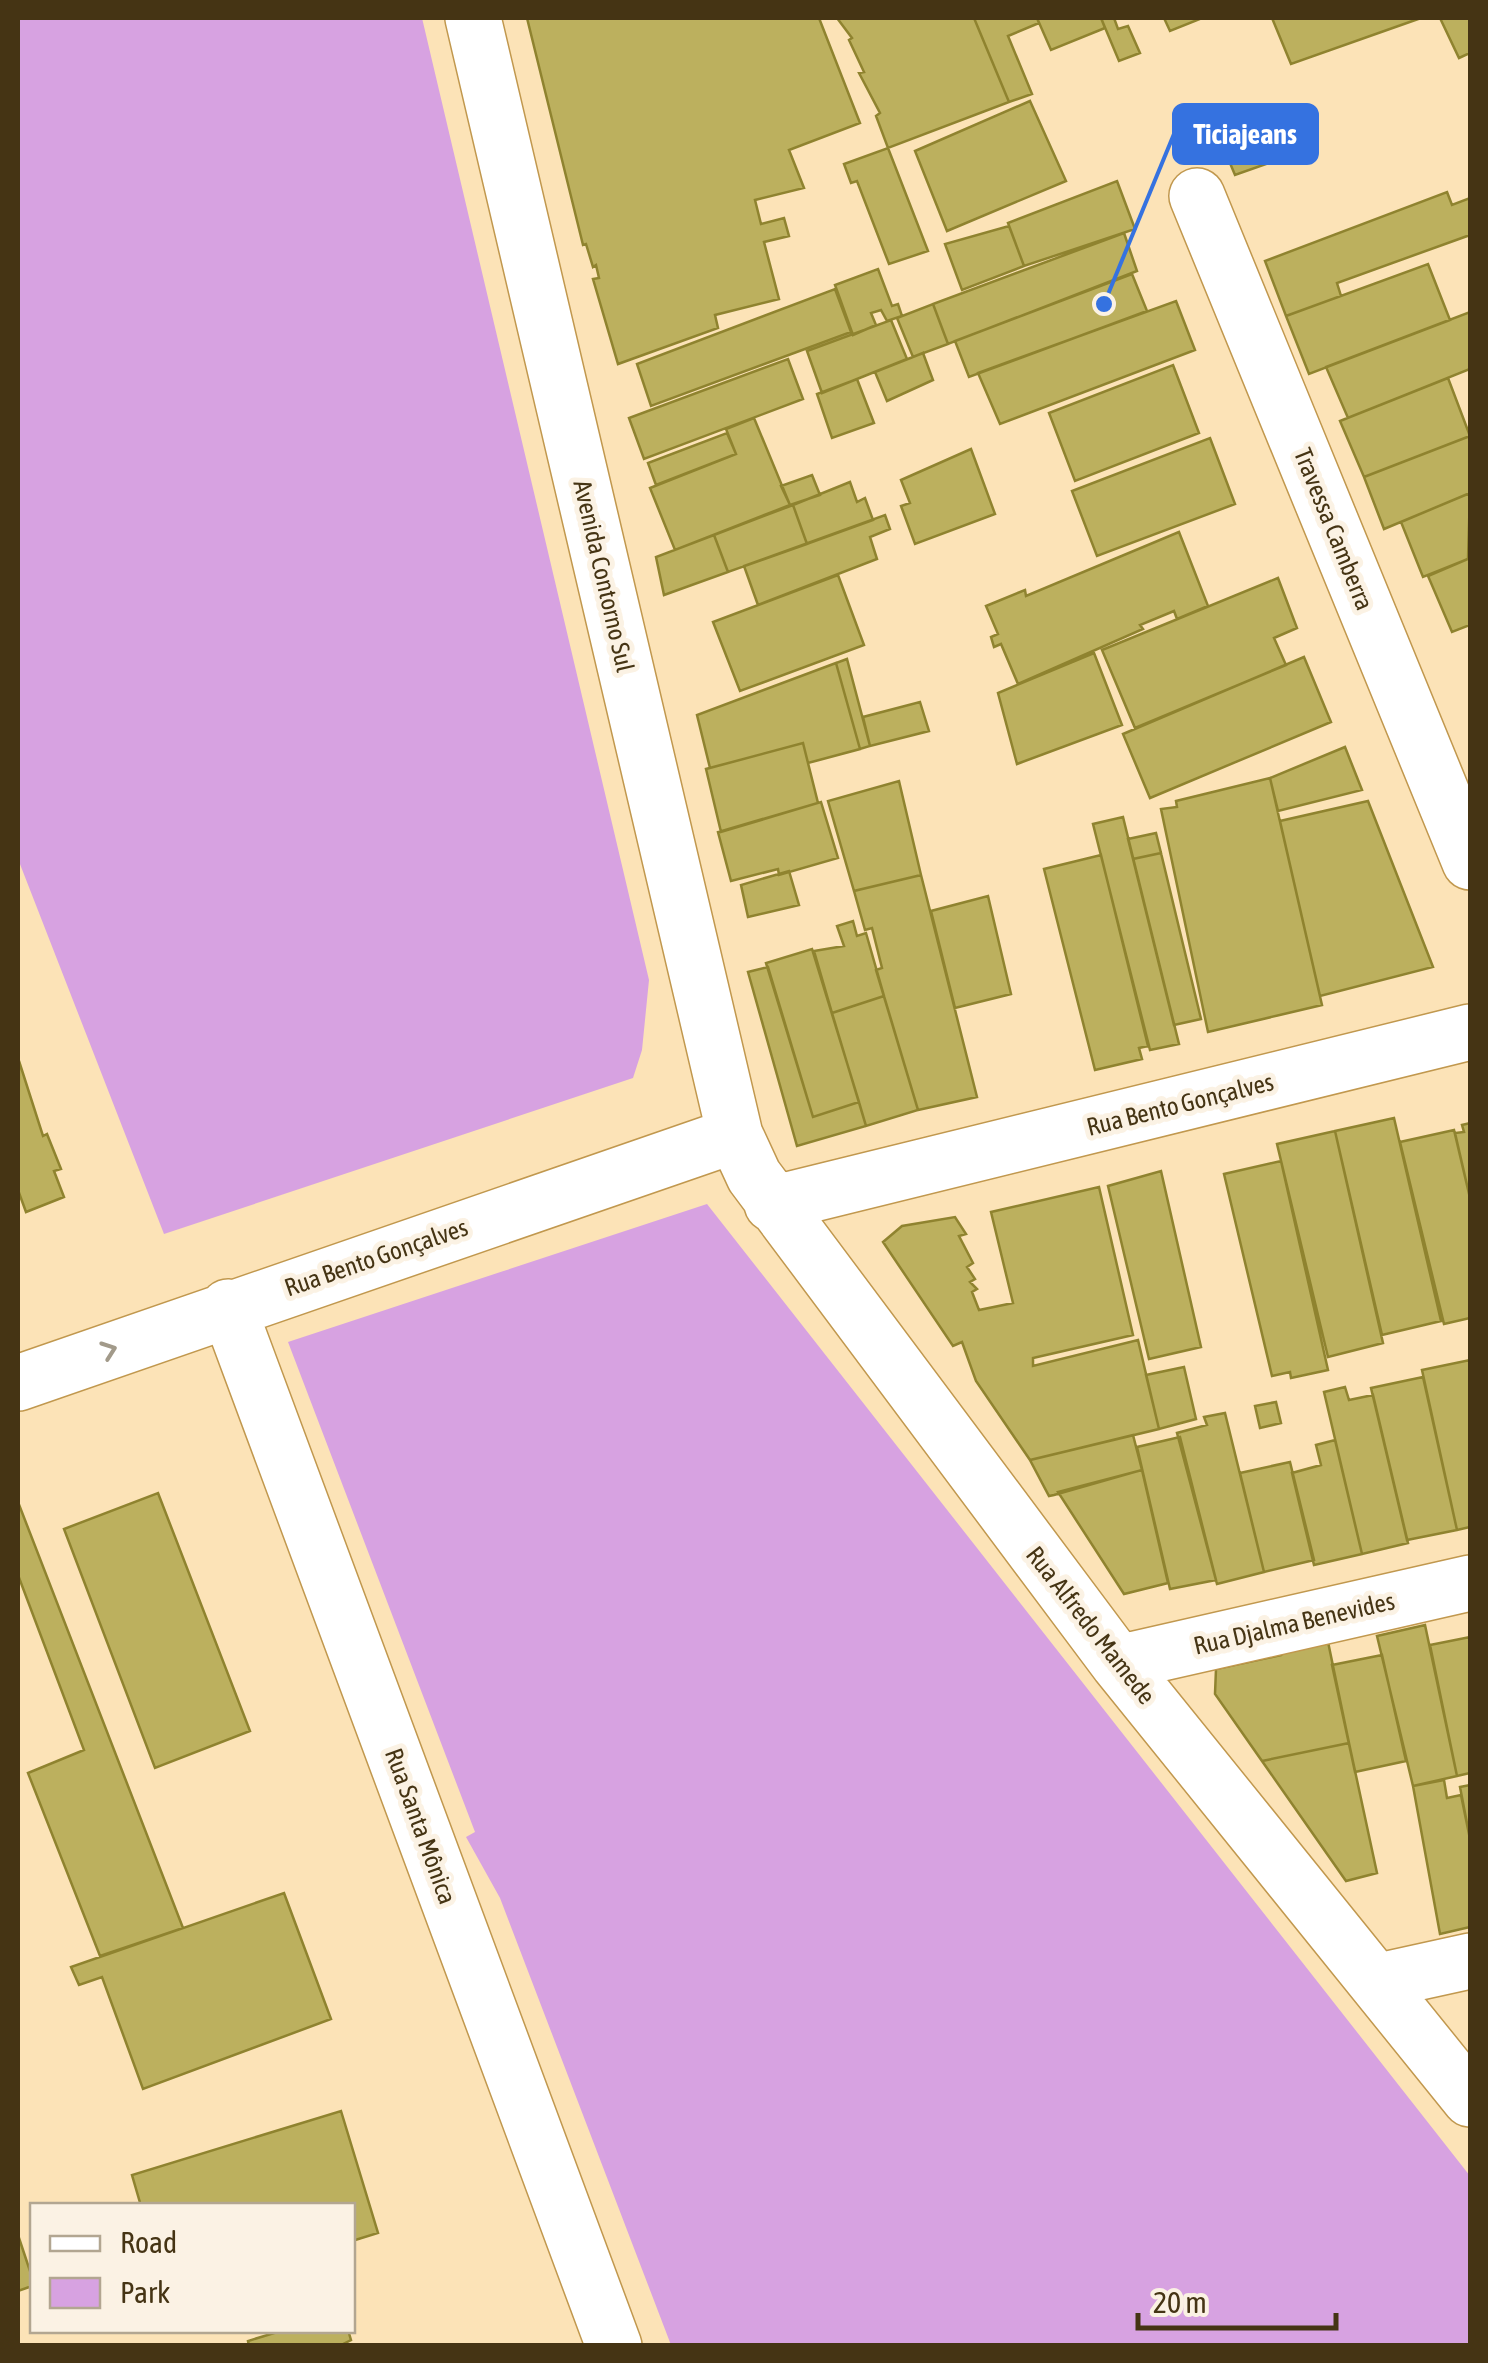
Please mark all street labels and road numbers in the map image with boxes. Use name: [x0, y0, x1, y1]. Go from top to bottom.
street label: Travessa Camberra: [1289, 444, 1379, 614]
street label: Avenida Contorno Sul: [568, 477, 640, 675]
street label: Rua Bento Gonçalves: [1084, 1067, 1277, 1141]
street label: Rua Bento Gonçalves: [281, 1213, 471, 1301]
street label: Rua Alfredo Mamede: [1021, 1541, 1161, 1709]
street label: Rua Djalma Benevides: [1191, 1586, 1397, 1660]
street label: Rua Santa Mônica: [380, 1744, 462, 1908]

